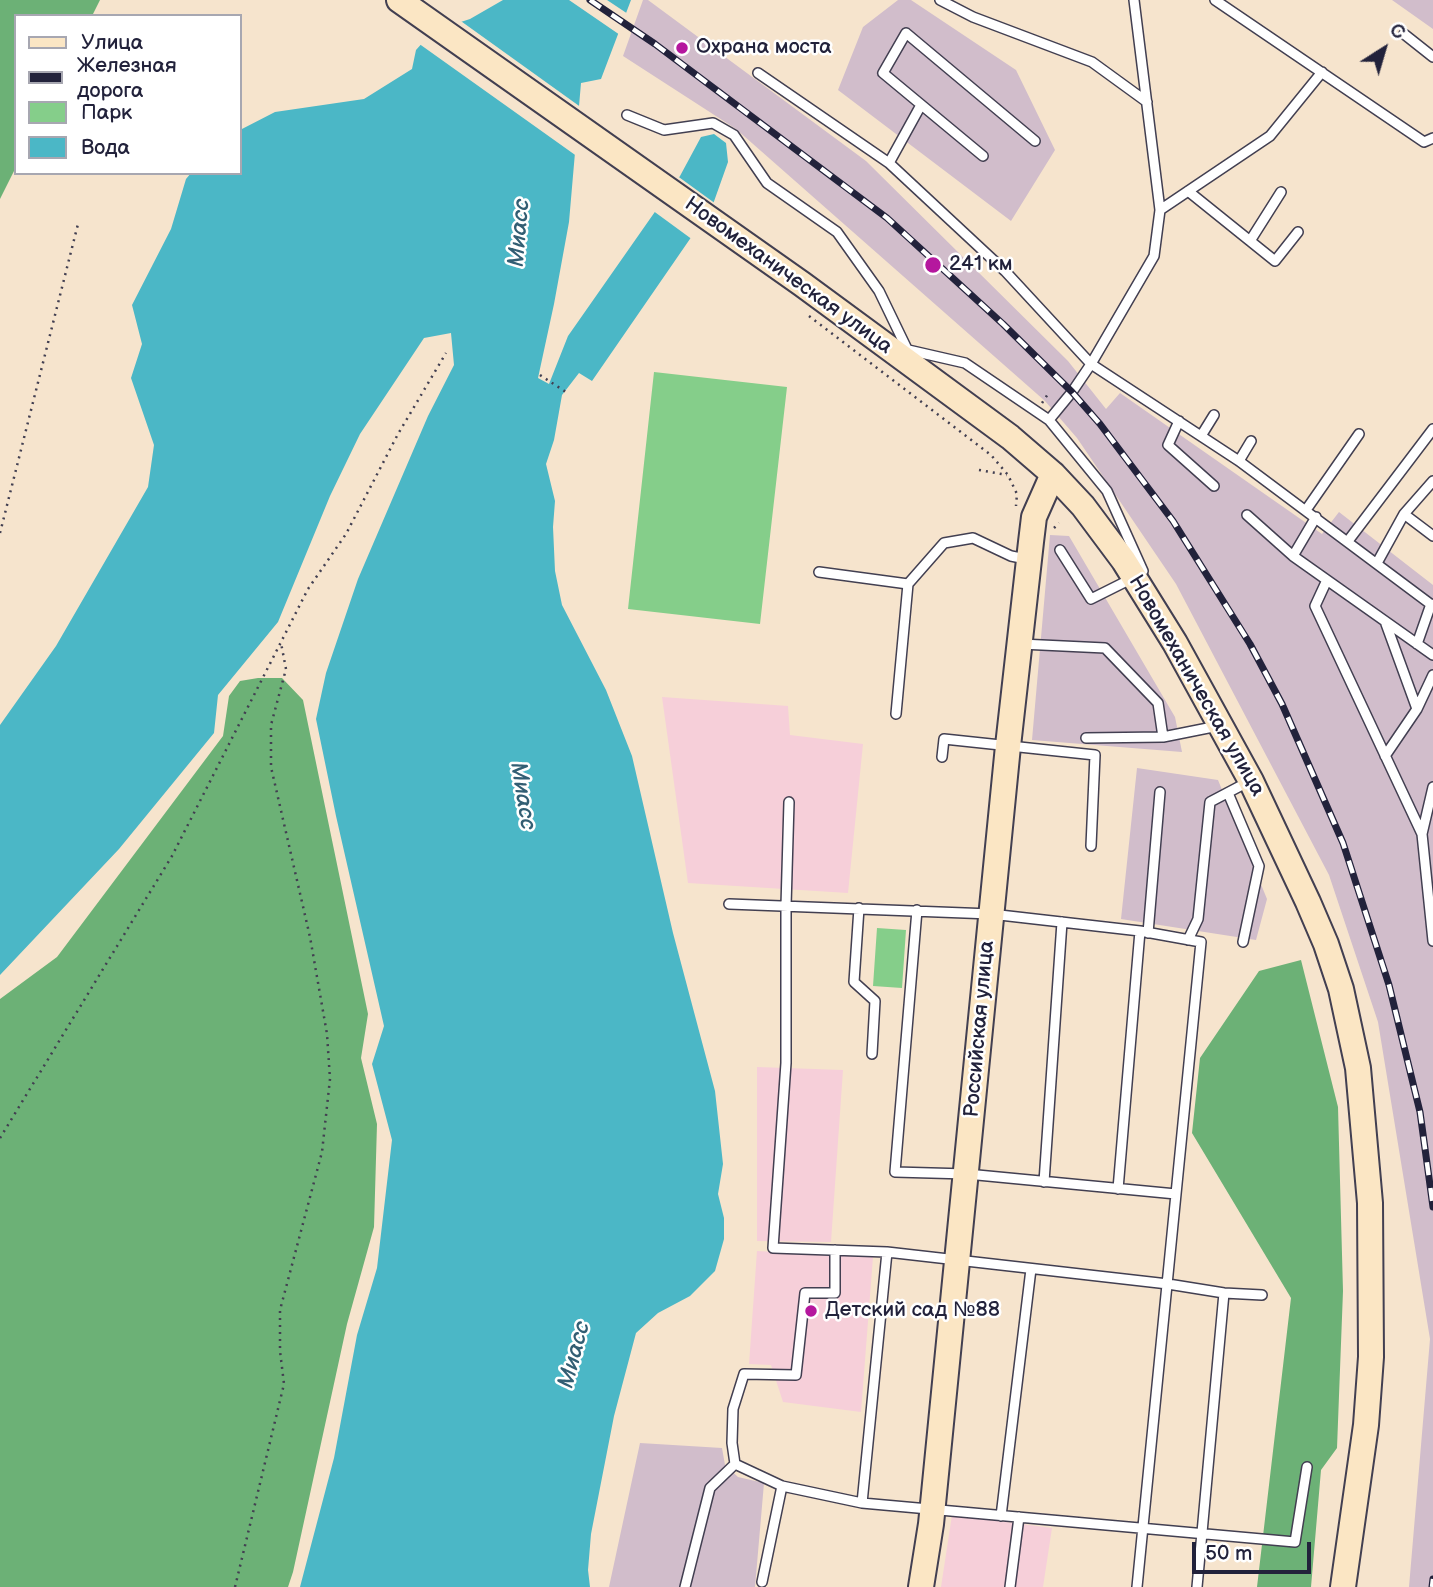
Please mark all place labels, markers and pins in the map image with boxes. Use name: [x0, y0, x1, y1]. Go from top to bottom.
place label: Охрана моста: [696, 35, 832, 61]
marker: Охрана моста: [674, 40, 690, 56]
place label: 241 км: [949, 252, 1013, 278]
marker: 241 км: [923, 255, 943, 275]
place label: Детский сад №88: [825, 1298, 1000, 1324]
marker: Детский сад №88: [803, 1303, 819, 1319]

